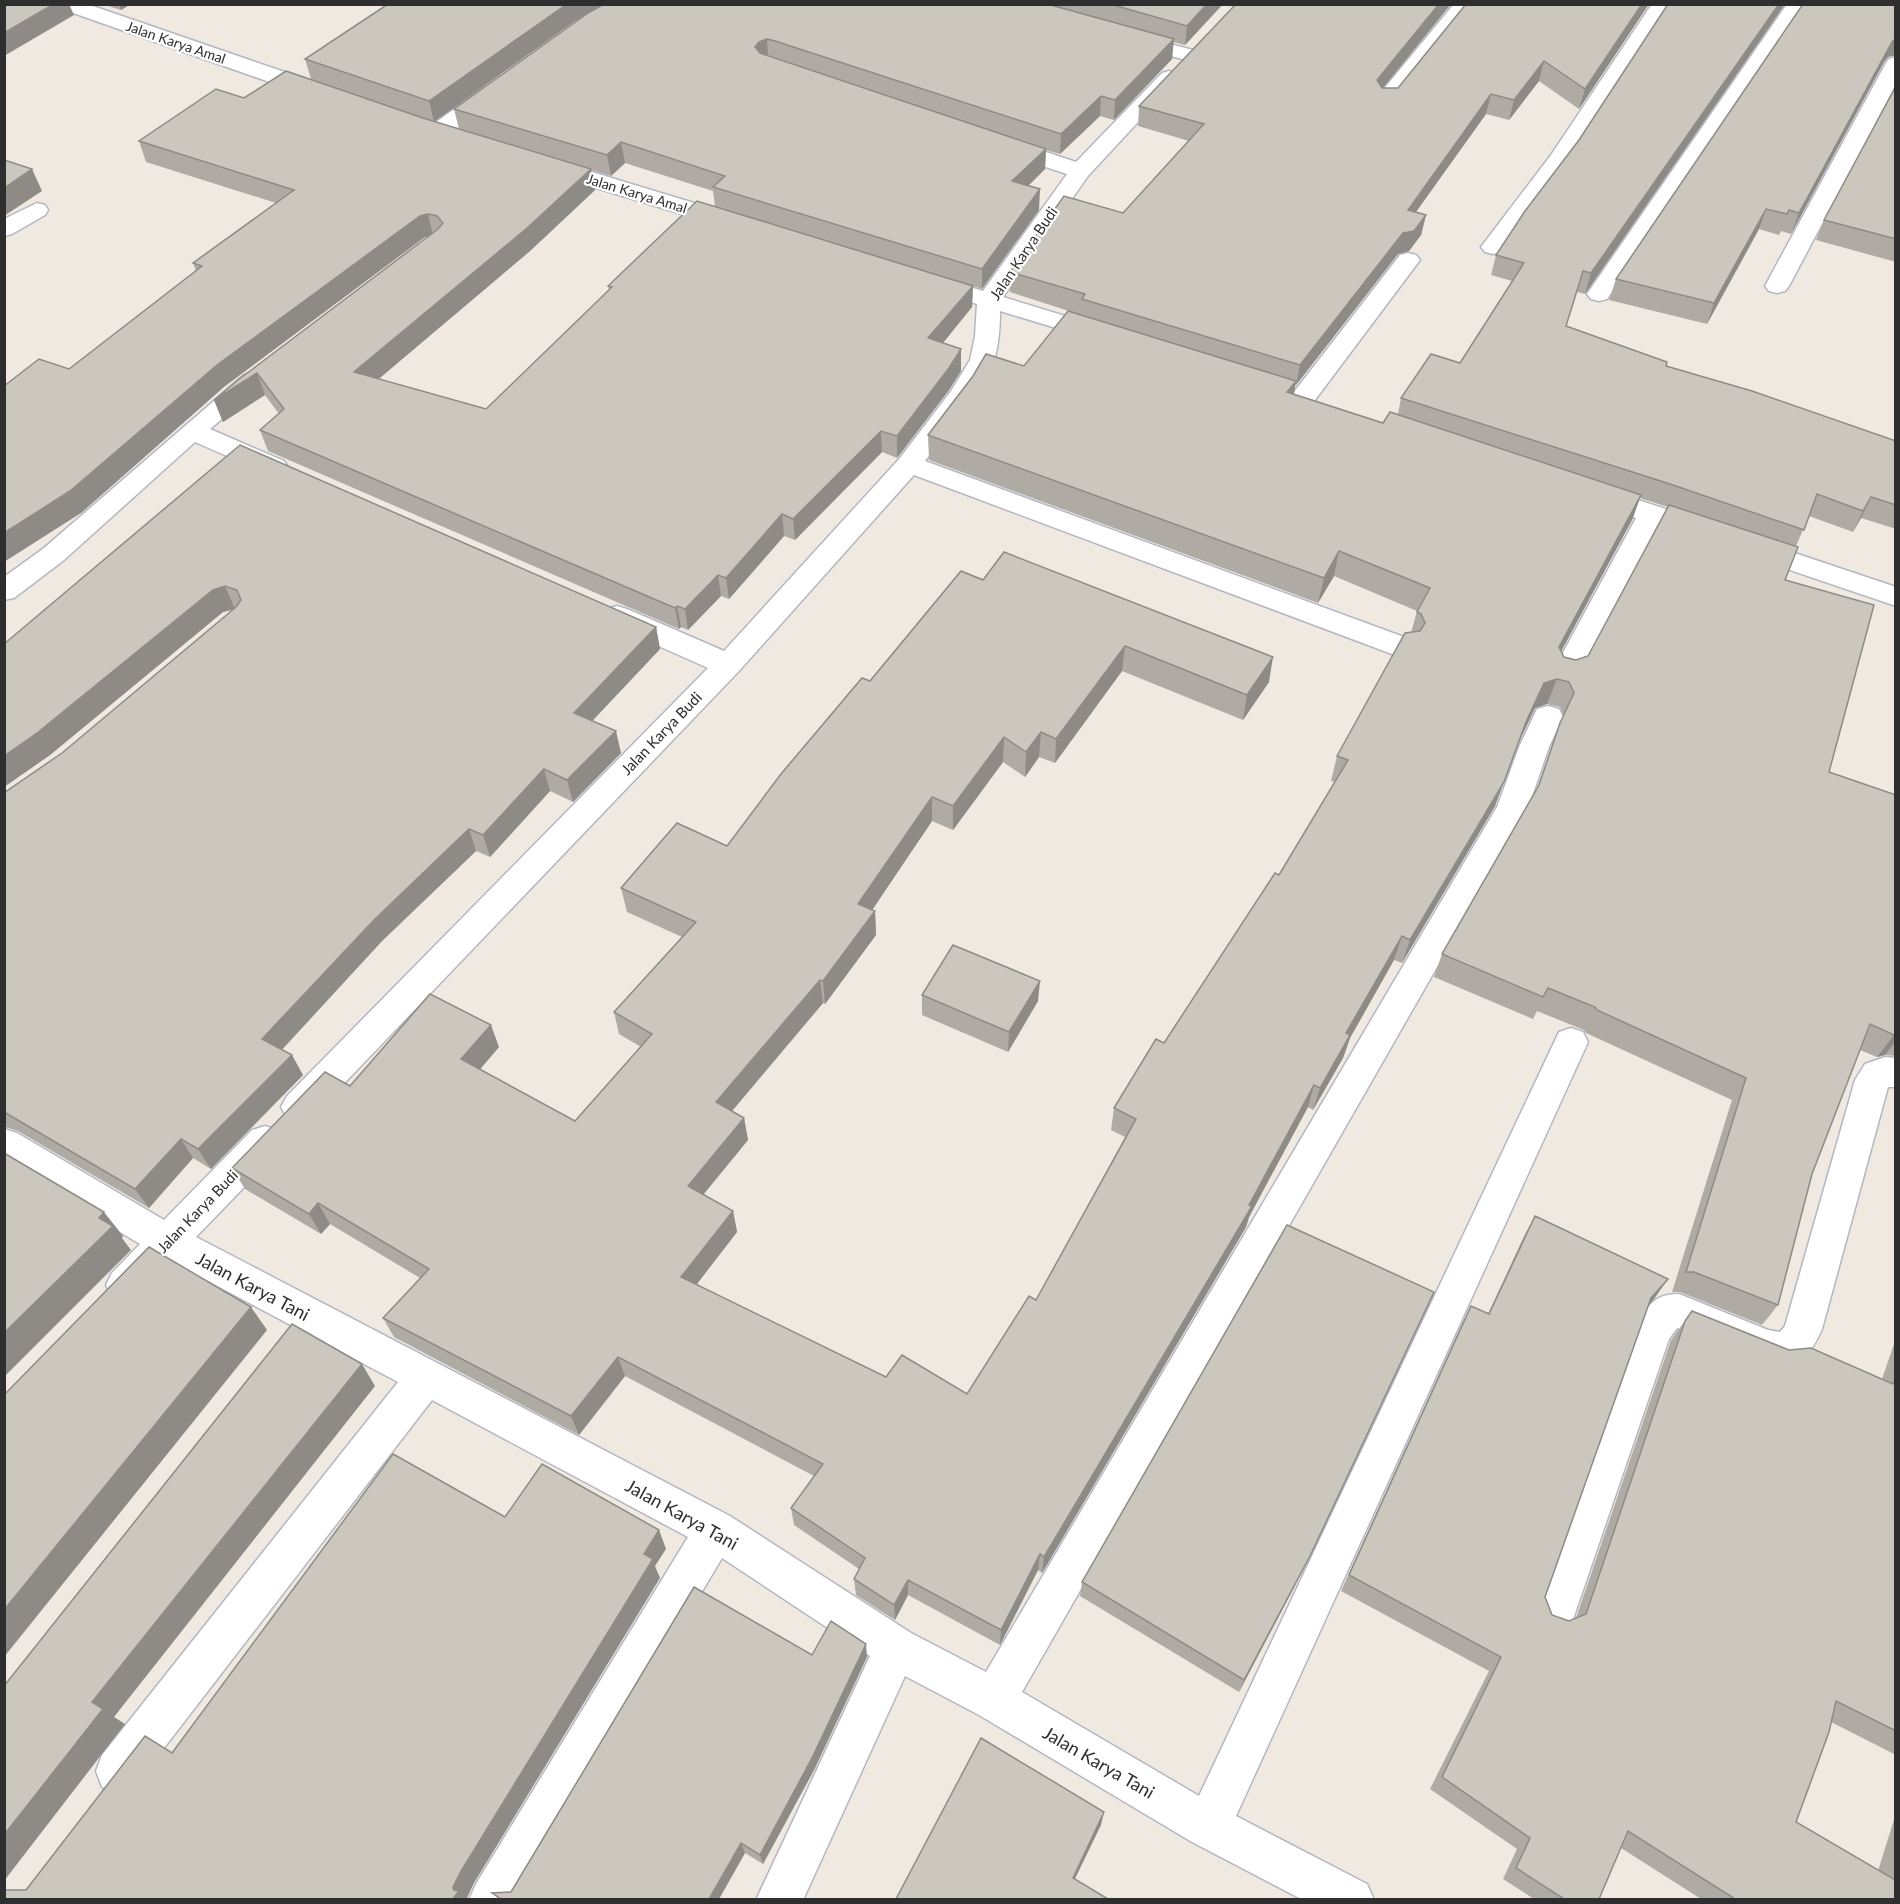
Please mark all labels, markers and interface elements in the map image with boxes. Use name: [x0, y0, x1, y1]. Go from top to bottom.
street label: Jalan Karya Amal: [124, 17, 228, 67]
street label: Jalan Karya Amal: [585, 170, 689, 216]
street label: Jalan Karya Budi: [985, 203, 1061, 303]
street label: Jalan Karya Budi: [617, 688, 705, 778]
street label: Jalan Karya Budi: [153, 1166, 241, 1256]
street label: Jalan Karya Tani: [192, 1247, 314, 1325]
street label: Jalan Karya Tani: [622, 1474, 742, 1554]
street label: Jalan Karya Tani: [1039, 1721, 1159, 1803]

